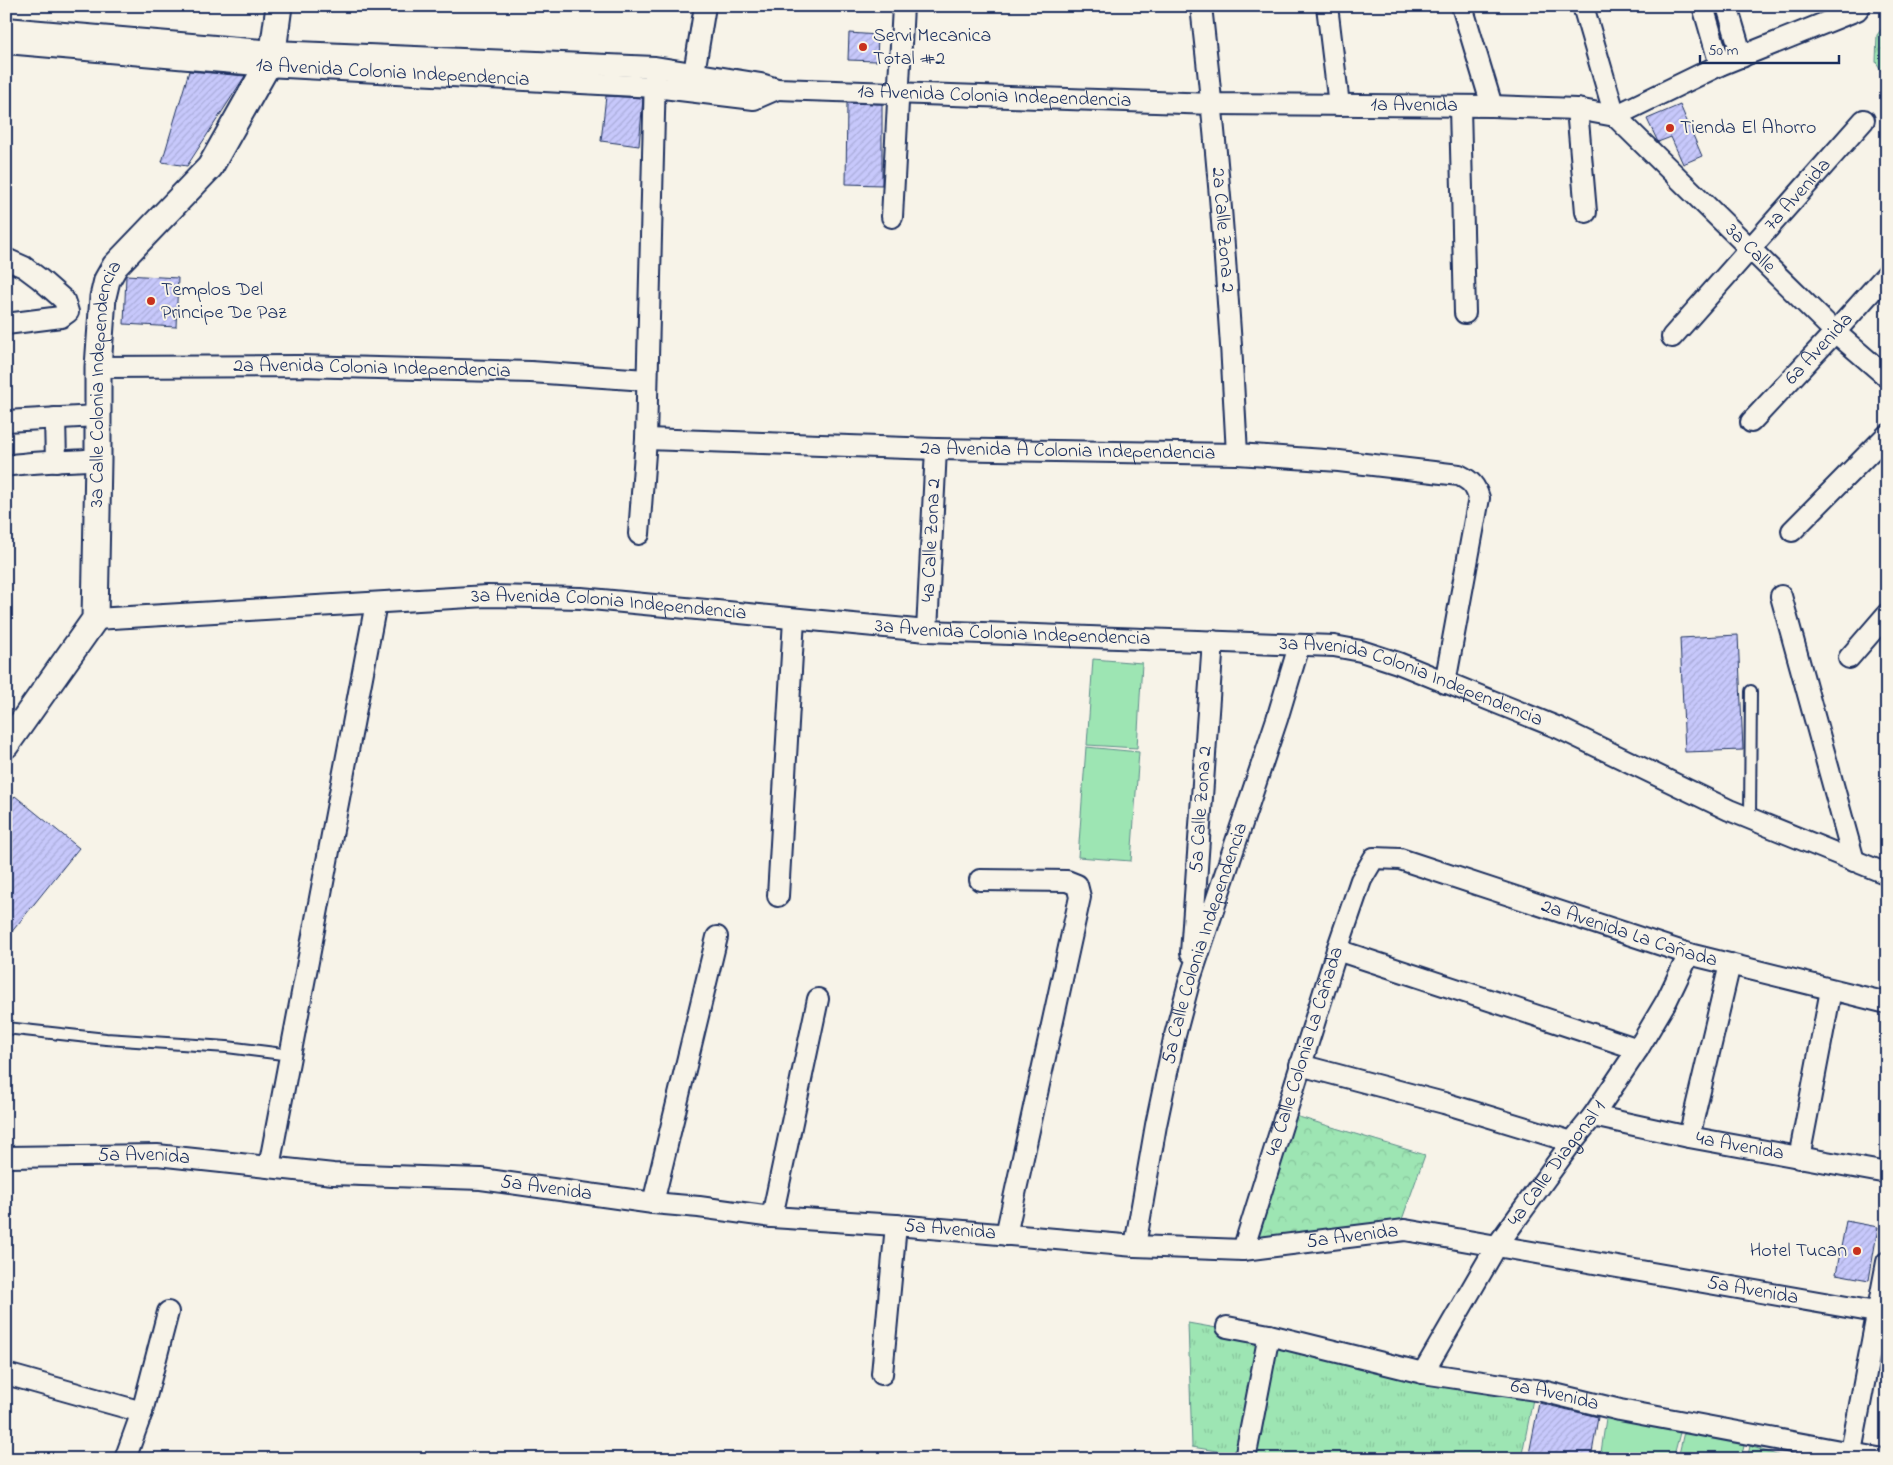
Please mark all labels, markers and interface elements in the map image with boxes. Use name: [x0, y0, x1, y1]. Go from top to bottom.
place label: Servi Mecanica Total #2: [873, 22, 991, 74]
scale bar: [1700, 32, 1839, 64]
text: 50 m: [1708, 40, 1739, 62]
marker: Servi Mecanica Total #2: [857, 41, 869, 53]
street label: 1a Avenida Colonia Independencia: [255, 51, 530, 95]
street label: 1a Avenida Colonia Independencia: [857, 77, 1132, 116]
street label: 1a Avenida: [1371, 91, 1458, 120]
place label: Tienda El Ahorro: [1680, 114, 1816, 143]
marker: Tienda El Ahorro: [1664, 122, 1676, 134]
street label: 7a Avenida: [1757, 152, 1838, 238]
street label: 2a Calle Zona 2: [1203, 166, 1242, 294]
street label: 3a Calle: [1718, 217, 1782, 281]
street label: 3a Calle Colonia Independencia: [83, 255, 130, 508]
place label: Templos Del Principe De Paz: [161, 276, 287, 328]
marker: Templos Del Principe De Paz: [145, 295, 157, 307]
street label: 6a Avenida: [1778, 306, 1860, 392]
street label: 2a Avenida Colonia Independencia: [233, 351, 511, 386]
street label: 2a Avenida A Colonia Independencia: [920, 434, 1216, 468]
street label: 4a Calle Zona 2: [914, 477, 949, 603]
street label: 3a Avenida Colonia Independencia: [470, 581, 748, 628]
street label: 3a Avenida Colonia Independencia: [874, 612, 1151, 654]
street label: 3a Avenida Colonia Independencia: [1279, 629, 1547, 735]
street label: 5a Calle Zona 2: [1182, 745, 1220, 874]
street label: 5a Calle Colonia Independencia: [1155, 819, 1256, 1067]
street label: 2a Avenida La Cañada: [1537, 892, 1720, 975]
street label: 4a Calle Colonia La Cañada: [1259, 943, 1352, 1160]
street label: 4a Calle Diagonal 1: [1501, 1095, 1614, 1233]
street label: 4a Avenida: [1693, 1124, 1786, 1169]
street label: 5a Avenida: [98, 1140, 192, 1173]
street label: 5a Avenida: [498, 1167, 594, 1209]
street label: 5a Avenida: [903, 1211, 997, 1248]
street label: 5a Avenida: [1305, 1216, 1400, 1257]
place label: Hotel Tucan: [1750, 1237, 1847, 1266]
marker: Hotel Tucan: [1851, 1245, 1863, 1257]
street label: 5a Avenida: [1705, 1268, 1801, 1313]
street label: 6a Avenida: [1509, 1372, 1602, 1419]

